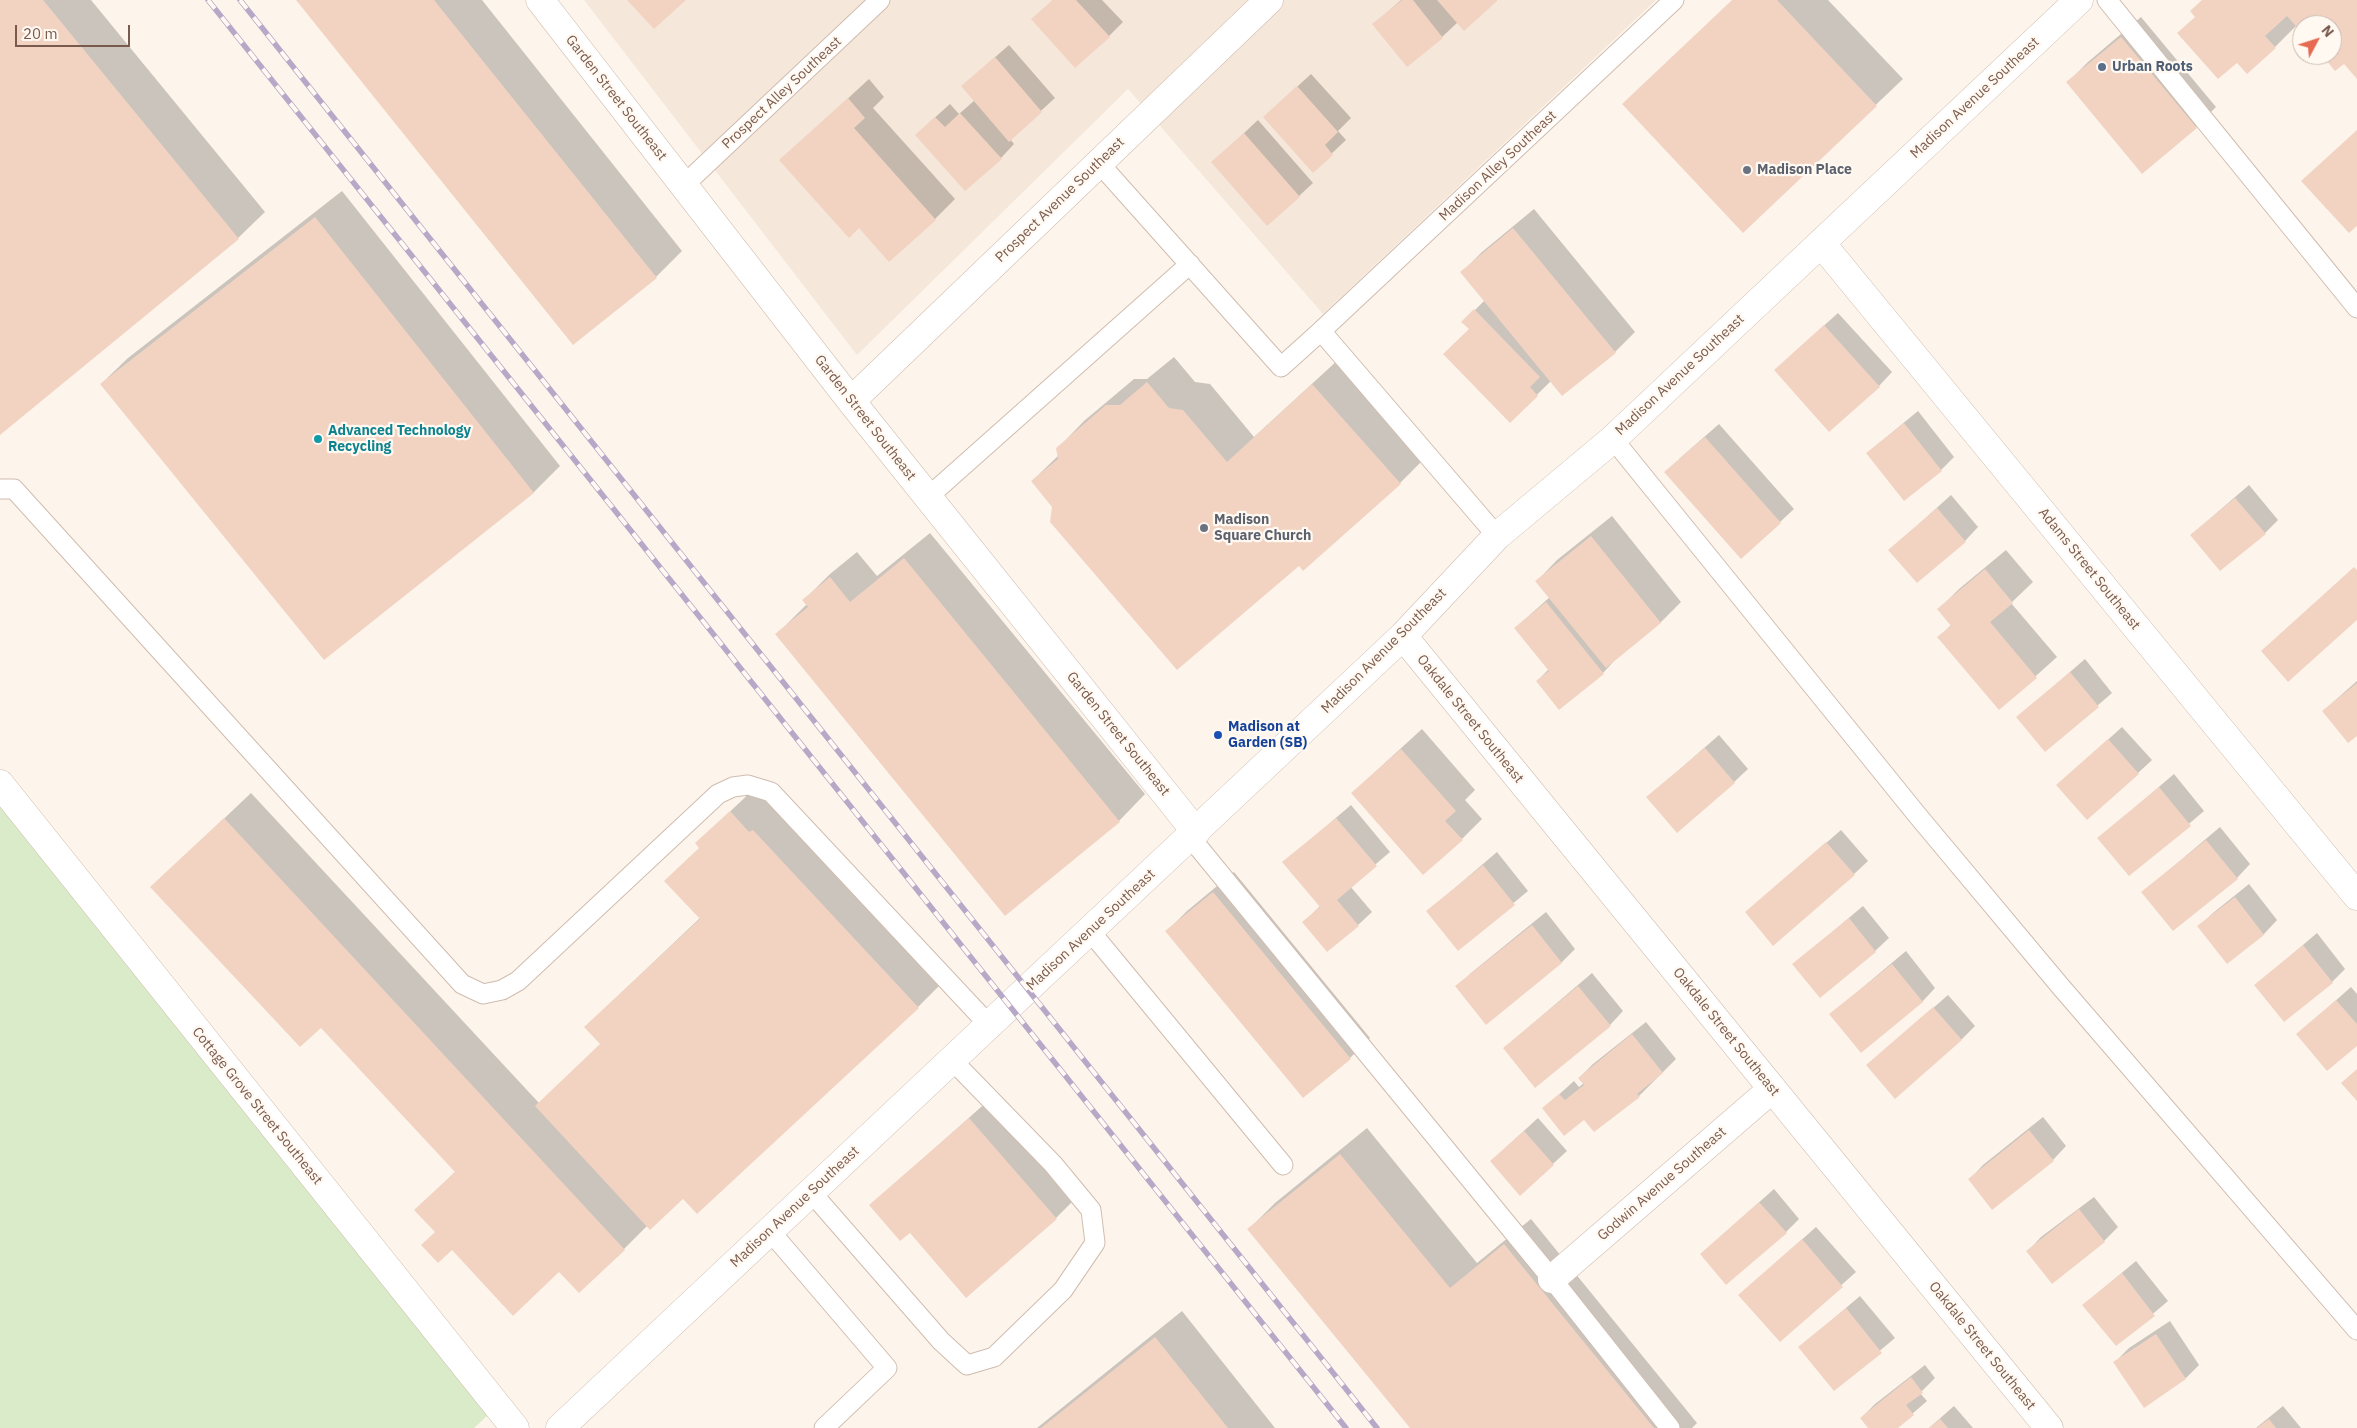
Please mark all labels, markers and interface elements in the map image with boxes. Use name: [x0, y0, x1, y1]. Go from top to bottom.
scale bar: [18, 15, 132, 47]
north arrow: [2292, 15, 2342, 65]
text: N: [2318, 21, 2338, 41]
text: 20 m: [23, 24, 58, 43]
street label: Garden Street Southeast: [562, 32, 670, 164]
street label: Prospect Alley Southeast: [719, 33, 845, 153]
street label: Madison Avenue Southeast: [1907, 34, 2043, 162]
place label: Urban Roots: [2112, 59, 2193, 75]
marker: Urban Roots: [2096, 61, 2108, 73]
street label: Madison Alley Southeast: [1436, 107, 1560, 225]
street label: Prospect Avenue Southeast: [992, 134, 1128, 266]
place label: Madison Place: [1757, 162, 1852, 178]
marker: Madison Place: [1741, 164, 1753, 176]
street label: Madison Avenue Southeast: [1612, 311, 1748, 439]
street label: Garden Street Southeast: [811, 352, 919, 484]
place label: Advanced Technology Recycling: [328, 423, 471, 456]
marker: Advanced Technology Recycling: [312, 433, 324, 445]
street label: Adams Street Southeast: [2035, 505, 2143, 633]
place label: Madison Square Church: [1214, 512, 1311, 544]
marker: Madison Square Church: [1198, 522, 1210, 534]
street label: Madison Avenue Southeast: [1318, 585, 1450, 717]
street label: Oakdale Street Southeast: [1413, 651, 1527, 787]
street label: Garden Street Southeast: [1063, 669, 1173, 799]
place label: Madison at Garden (SB): [1228, 719, 1307, 752]
marker: Madison at Garden (SB): [1212, 729, 1224, 741]
street label: Madison Avenue Southeast: [1023, 866, 1159, 994]
street label: Oakdale Street Southeast: [1669, 964, 1783, 1100]
street label: Cottage Grove Street Southeast: [188, 1024, 326, 1188]
street label: Godwin Avenue Southeast: [1594, 1124, 1730, 1244]
street label: Madison Avenue Southeast: [727, 1143, 863, 1271]
street label: Oakdale Street Southeast: [1925, 1278, 2039, 1414]

